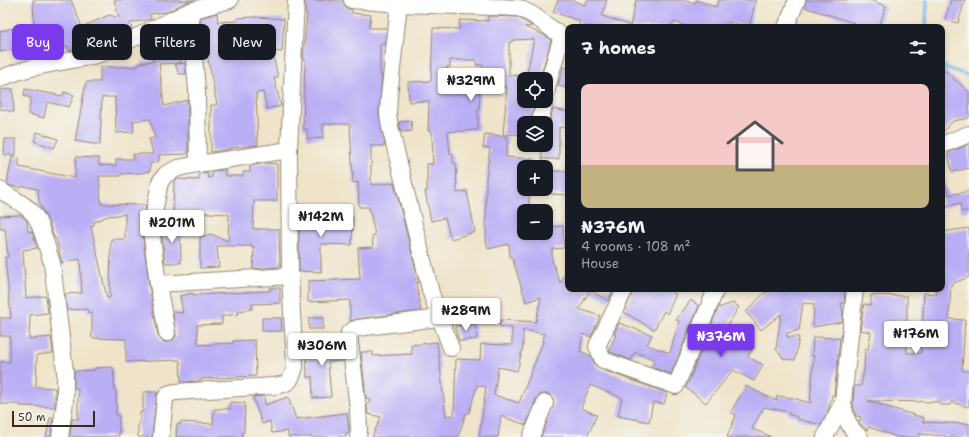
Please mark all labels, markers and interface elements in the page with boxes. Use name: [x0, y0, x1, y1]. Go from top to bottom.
chip: Buy: [12, 24, 64, 60]
chip: Rent: [72, 24, 132, 60]
chip: Filters: [140, 24, 210, 60]
chip: New: [218, 24, 276, 60]
text: 7 homes: [581, 37, 656, 59]
icon: filters: [907, 37, 929, 59]
pin: ₦329M: [443, 68, 499, 102]
text: ₦329M: [447, 72, 495, 89]
map controls: [517, 72, 553, 240]
button: locate: [517, 72, 553, 108]
icon: home: [719, 110, 791, 182]
button: layers: [517, 116, 553, 152]
button: +: [517, 160, 553, 196]
pin: ₦142M: [293, 204, 349, 238]
button: −: [517, 204, 553, 240]
text: ₦142M: [298, 208, 344, 225]
pin: ₦201M: [144, 210, 200, 244]
text: ₦201M: [149, 214, 195, 231]
text: ₦376M: [581, 216, 645, 238]
text: 4 rooms · 108 m²: [581, 238, 691, 255]
text: House: [581, 255, 619, 272]
pin: ₦289M: [438, 298, 494, 332]
text: ₦289M: [441, 302, 491, 319]
pin: ₦176M: [888, 321, 944, 355]
pin: ₦376M: [693, 324, 749, 358]
text: ₦176M: [893, 325, 939, 342]
text: ₦376M: [696, 328, 746, 345]
pin: ₦306M: [294, 333, 350, 367]
text: ₦306M: [297, 337, 347, 354]
scale bar: [12, 409, 95, 428]
text: 50 m: [18, 410, 46, 425]

